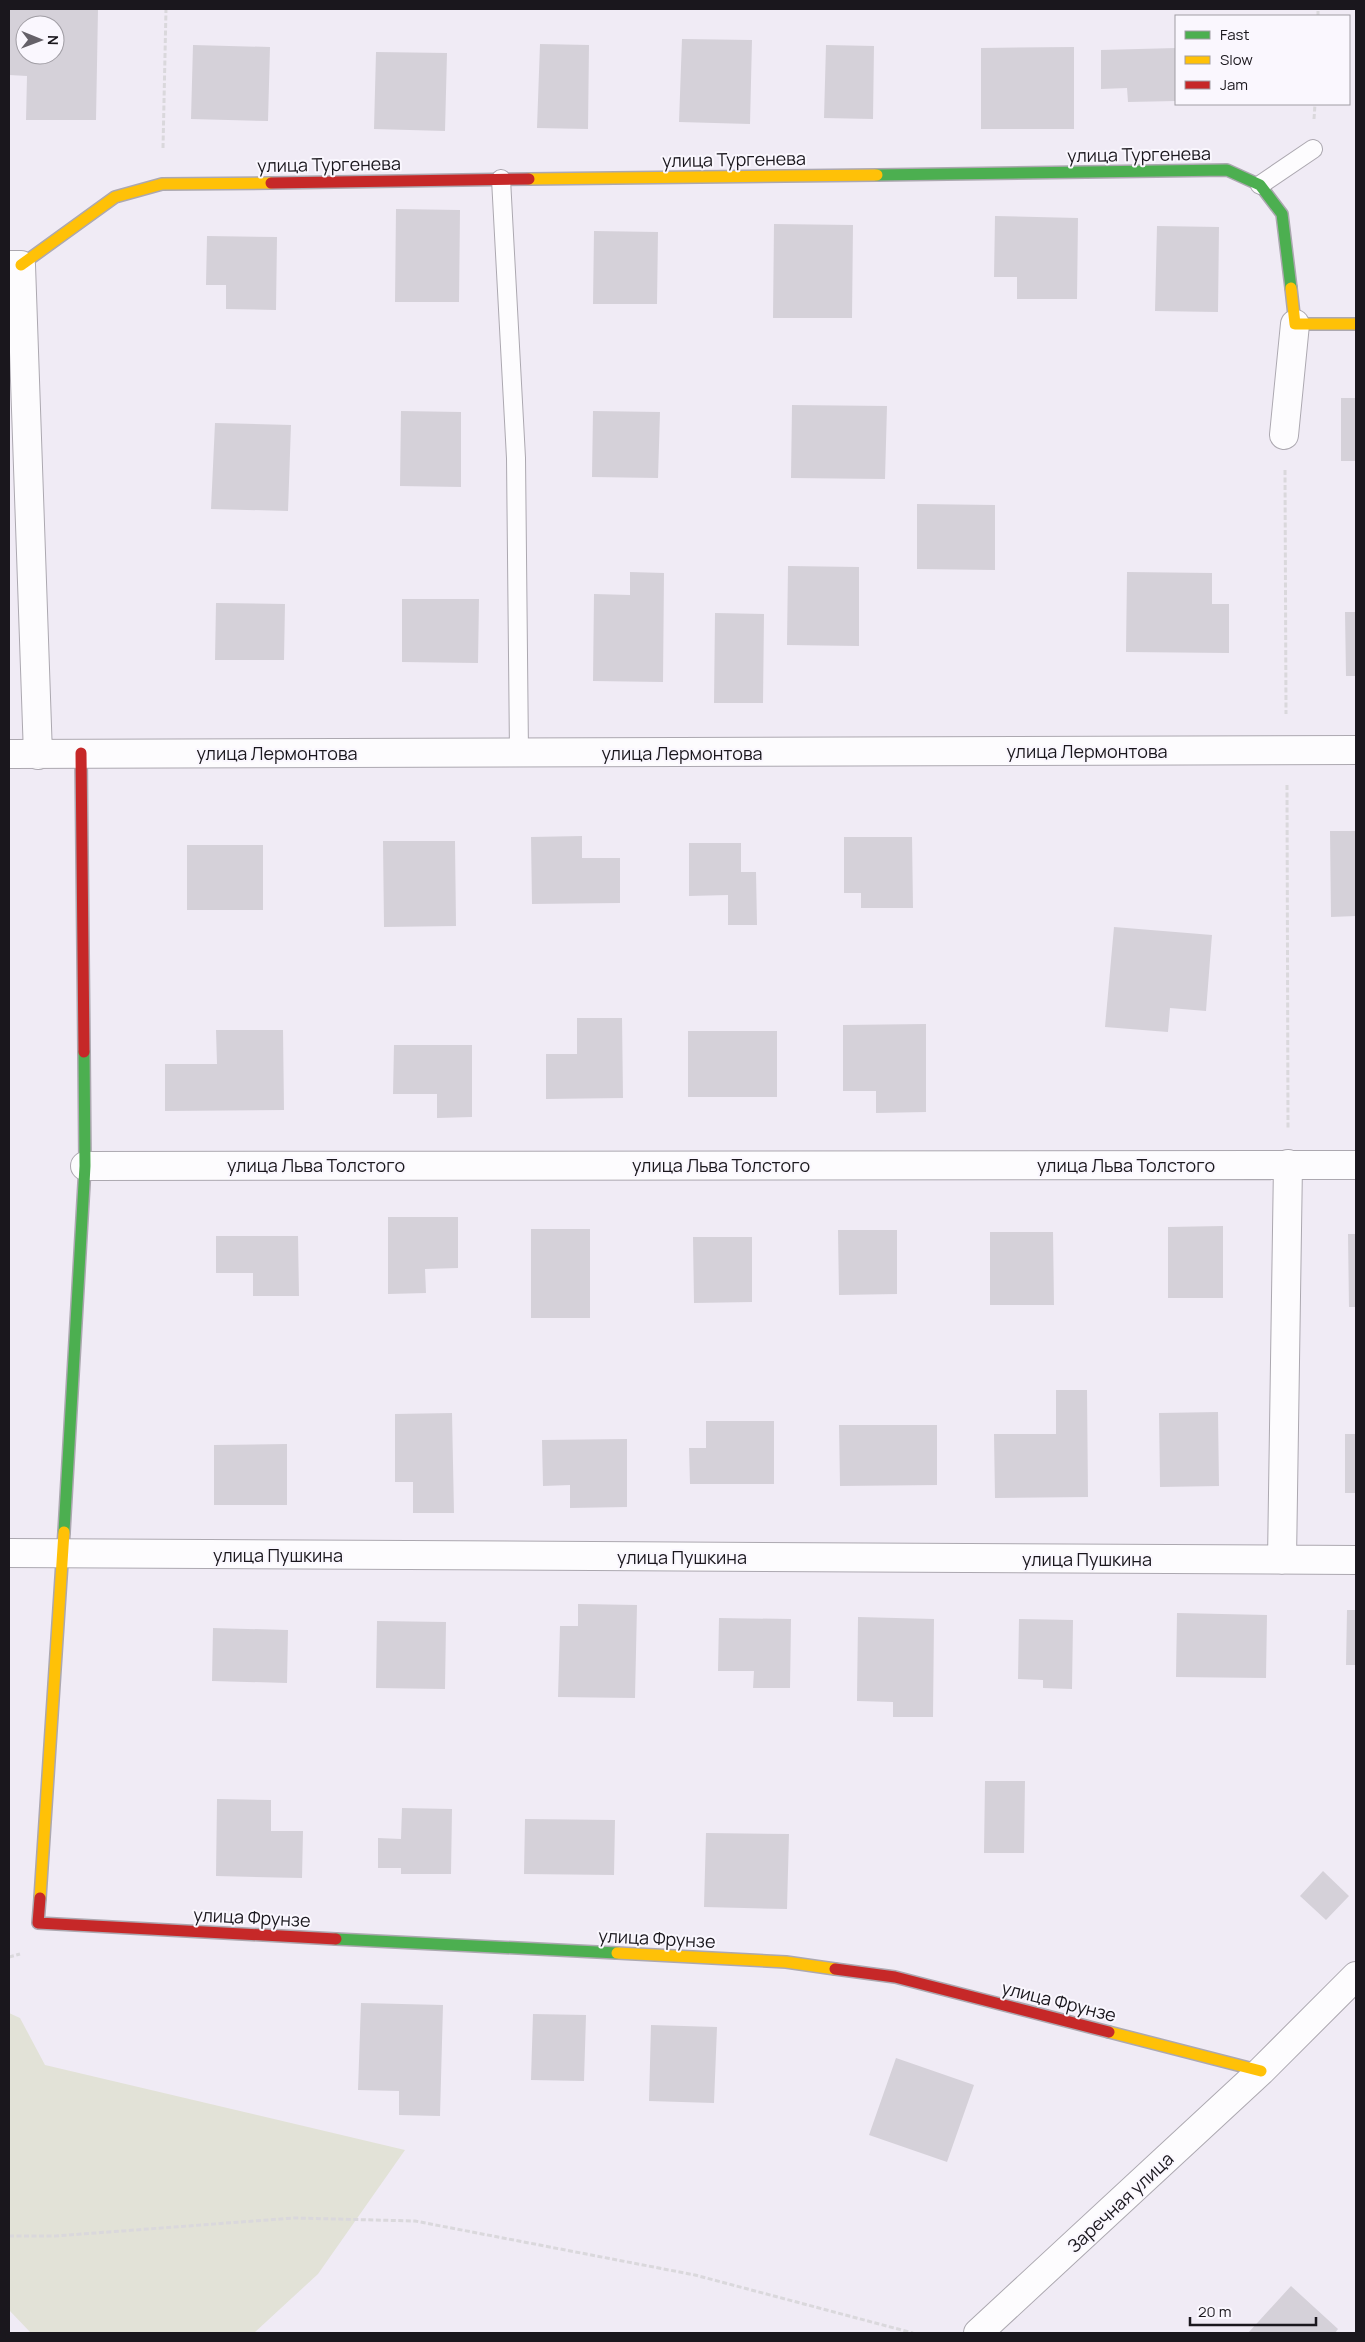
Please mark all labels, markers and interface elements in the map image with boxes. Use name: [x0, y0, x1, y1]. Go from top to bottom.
north arrow: [15, 15, 65, 65]
legend: [1175, 15, 1350, 105]
text: Fast: [1220, 24, 1249, 45]
text: N: [44, 35, 63, 45]
text: Slow: [1220, 49, 1253, 70]
text: Jam: [1220, 74, 1248, 95]
street label: улица Тургенева: [1067, 141, 1211, 167]
street label: улица Тургенева: [662, 146, 806, 172]
street label: улица Тургенева: [257, 151, 401, 177]
street label: улица Лермонтова: [1006, 739, 1168, 763]
street label: улица Лермонтова: [196, 741, 358, 765]
street label: улица Лермонтова: [601, 741, 763, 765]
street label: улица Льва Толстого: [227, 1153, 405, 1177]
street label: улица Льва Толстого: [632, 1153, 810, 1177]
street label: улица Льва Толстого: [1037, 1153, 1215, 1177]
street label: улица Пушкина: [213, 1543, 343, 1567]
street label: улица Пушкина: [617, 1545, 747, 1569]
street label: улица Пушкина: [1022, 1547, 1152, 1571]
street label: улица Фрунзе: [193, 1902, 311, 1932]
street label: улица Фрунзе: [598, 1923, 716, 1953]
street label: улица Фрунзе: [999, 1975, 1119, 2027]
street label: Заречная улица: [1062, 2147, 1178, 2257]
scale bar: [1190, 2294, 1316, 2326]
text: 20 m: [1198, 2301, 1231, 2322]

